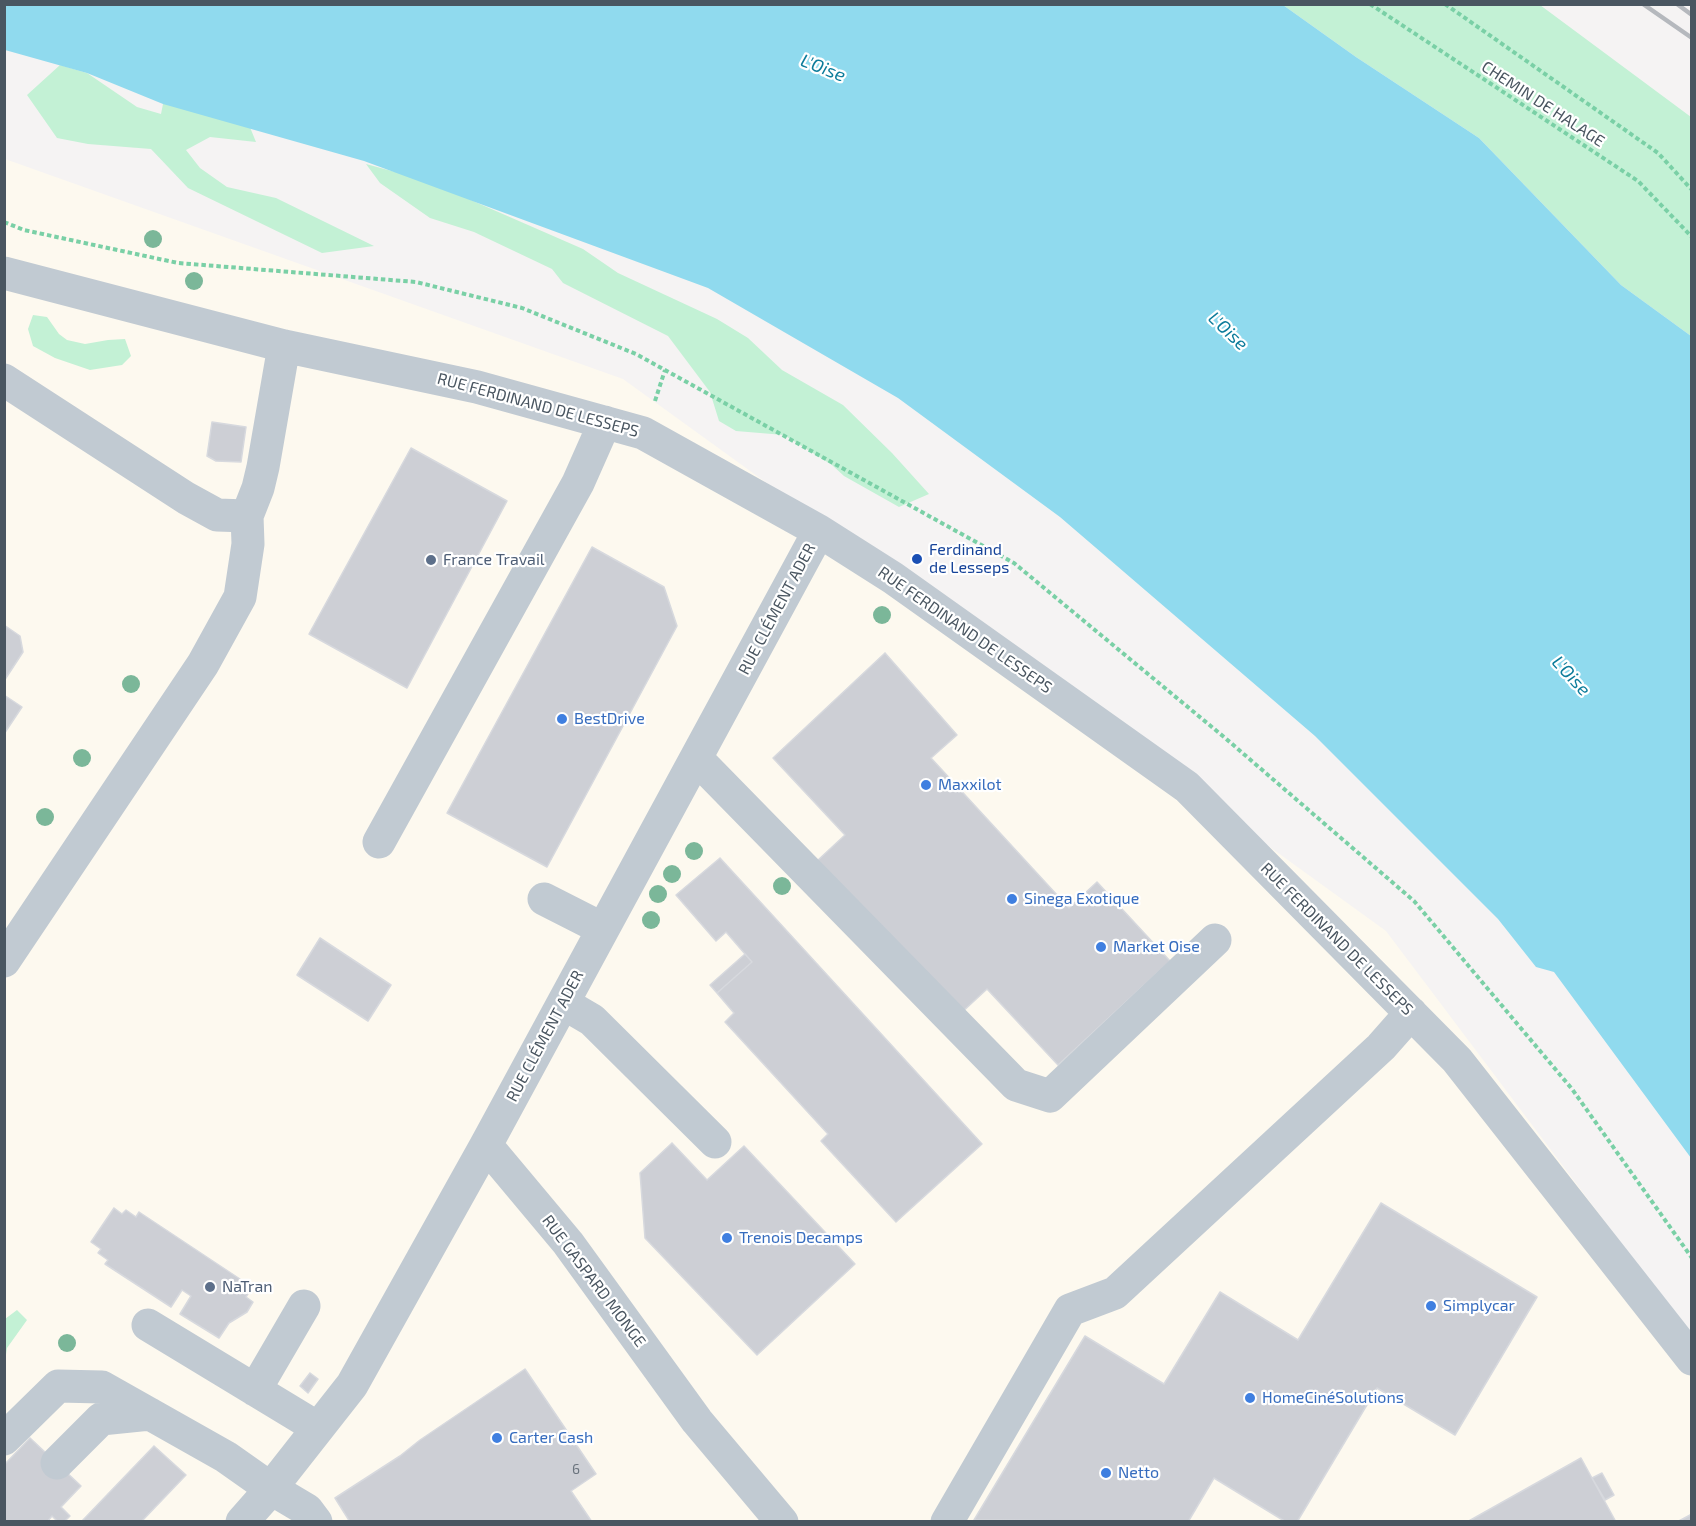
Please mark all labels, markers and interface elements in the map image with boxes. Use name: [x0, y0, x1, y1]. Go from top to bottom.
water label: L'Oise: [797, 50, 849, 86]
street label: CHEMIN DE HALAGE: [1478, 57, 1608, 151]
water label: L'Oise: [1204, 307, 1252, 355]
street label: RUE FERDINAND DE LESSEPS: [435, 369, 641, 441]
street label: RUE CLÉMENT ADER: [734, 540, 820, 678]
place label: Ferdinand de Lesseps: [929, 540, 1009, 578]
place label: France Travail: [443, 550, 545, 570]
marker: Ferdinand de Lesseps: [910, 552, 924, 566]
marker: France Travail: [424, 553, 438, 567]
street label: RUE FERDINAND DE LESSEPS: [874, 563, 1056, 697]
water label: L'Oise: [1547, 652, 1595, 700]
place label: BestDrive: [574, 709, 645, 729]
marker: BestDrive: [555, 712, 569, 726]
place label: Maxxilot: [938, 775, 1002, 795]
marker: Maxxilot: [919, 778, 933, 792]
street label: RUE FERDINAND DE LESSEPS: [1257, 859, 1417, 1019]
place label: Sinega Exotique: [1024, 889, 1139, 909]
marker: Sinega Exotique: [1005, 892, 1019, 906]
place label: Market Oise: [1113, 937, 1200, 957]
marker: Market Oise: [1094, 940, 1108, 954]
street label: RUE CLÉMENT ADER: [502, 967, 588, 1105]
street label: RUE GASPARD MONGE: [538, 1211, 650, 1351]
place label: Trenois Decamps: [739, 1228, 863, 1248]
marker: Trenois Decamps: [720, 1231, 734, 1245]
place label: NaTran: [222, 1277, 273, 1297]
marker: NaTran: [203, 1280, 217, 1294]
place label: Simplycar: [1443, 1296, 1515, 1316]
marker: Simplycar: [1424, 1299, 1438, 1313]
place label: HomeCinéSolutions: [1262, 1388, 1404, 1408]
marker: HomeCinéSolutions: [1243, 1391, 1257, 1405]
place label: Carter Cash: [509, 1428, 593, 1448]
marker: Carter Cash: [490, 1431, 504, 1445]
house number: 6: [572, 1461, 580, 1477]
place label: Netto: [1118, 1463, 1159, 1483]
marker: Netto: [1099, 1466, 1113, 1480]

